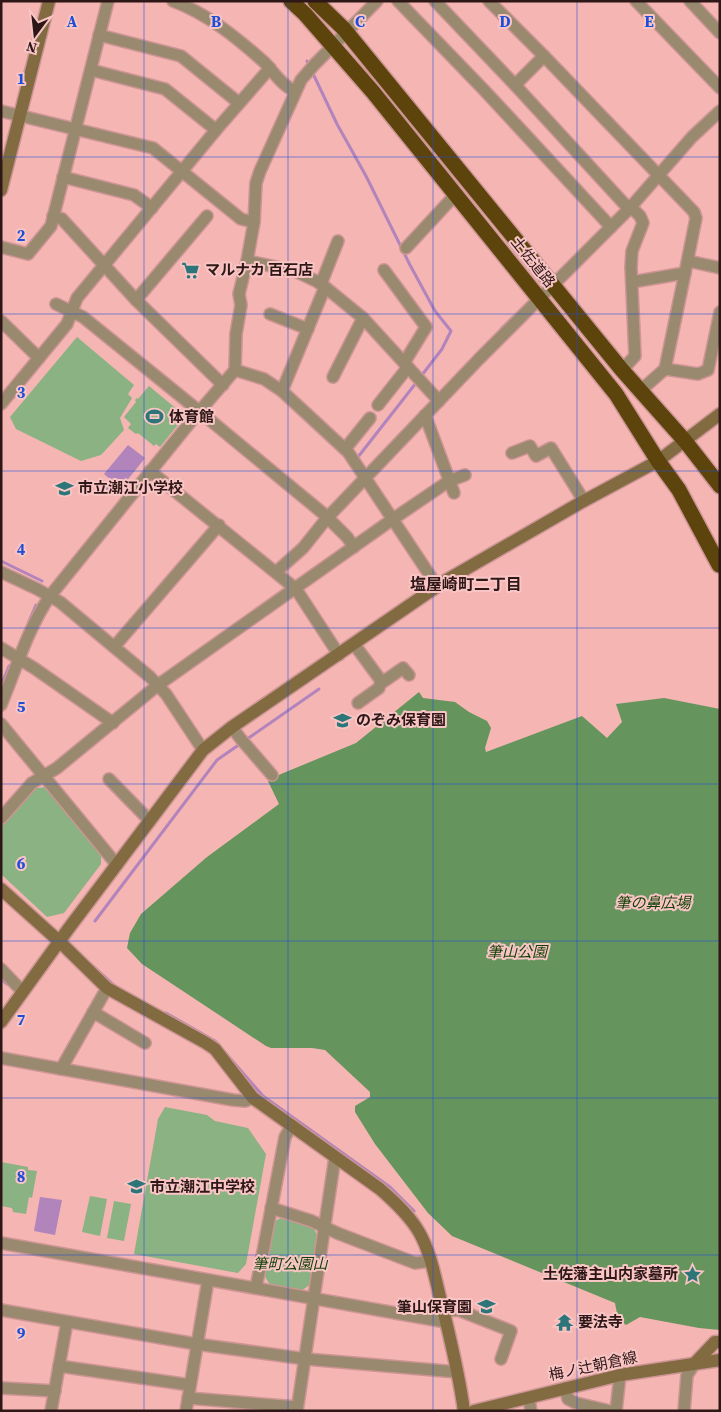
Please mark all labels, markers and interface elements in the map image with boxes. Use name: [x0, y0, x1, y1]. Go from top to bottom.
north arrow: [10, 10, 60, 60]
text: A: [67, 10, 78, 32]
text: B: [211, 10, 222, 32]
text: C: [355, 10, 365, 32]
text: D: [499, 10, 511, 32]
text: E: [644, 10, 654, 32]
text: N: [24, 37, 39, 59]
text: 1: [17, 67, 25, 89]
text: 2: [17, 224, 26, 246]
street label: 土佐道路: [506, 232, 560, 292]
place label: マルナカ 百石店: [205, 259, 313, 280]
supermarket icon: マルナカ 百石店: [181, 260, 201, 280]
text: 3: [17, 381, 26, 403]
place label: 体育館: [169, 406, 214, 427]
sports icon: 体育館: [145, 407, 165, 427]
place label: 市立潮江小学校: [78, 477, 183, 498]
school or university icon: 市立潮江小学校: [54, 478, 74, 498]
text: 4: [17, 538, 26, 560]
district label: 塩屋崎町二丁目: [410, 573, 522, 595]
text: 5: [17, 695, 26, 717]
place label: のぞみ保育園: [356, 709, 446, 730]
school or university icon: のぞみ保育園: [332, 710, 352, 730]
text: 6: [17, 852, 26, 874]
park label: 筆の鼻広場: [615, 892, 692, 913]
park label: 筆山公園: [487, 941, 549, 962]
text: 7: [17, 1008, 26, 1030]
text: 8: [17, 1165, 25, 1187]
place label: 市立潮江中学校: [150, 1176, 255, 1197]
school or university icon: 市立潮江中学校: [126, 1177, 146, 1197]
park label: 筆町公園山: [252, 1253, 328, 1274]
place label: 土佐藩主山内家墓所: [543, 1263, 678, 1284]
place icon: 土佐藩主山内家墓所: [682, 1264, 702, 1284]
place label: 筆山保育園: [397, 1296, 472, 1317]
school or university icon: 筆山保育園: [476, 1297, 496, 1317]
place label: 要法寺: [578, 1311, 623, 1332]
temple icon: 要法寺: [554, 1312, 574, 1332]
text: 9: [17, 1322, 26, 1344]
street label: 梅ノ辻朝倉線: [547, 1346, 639, 1385]

